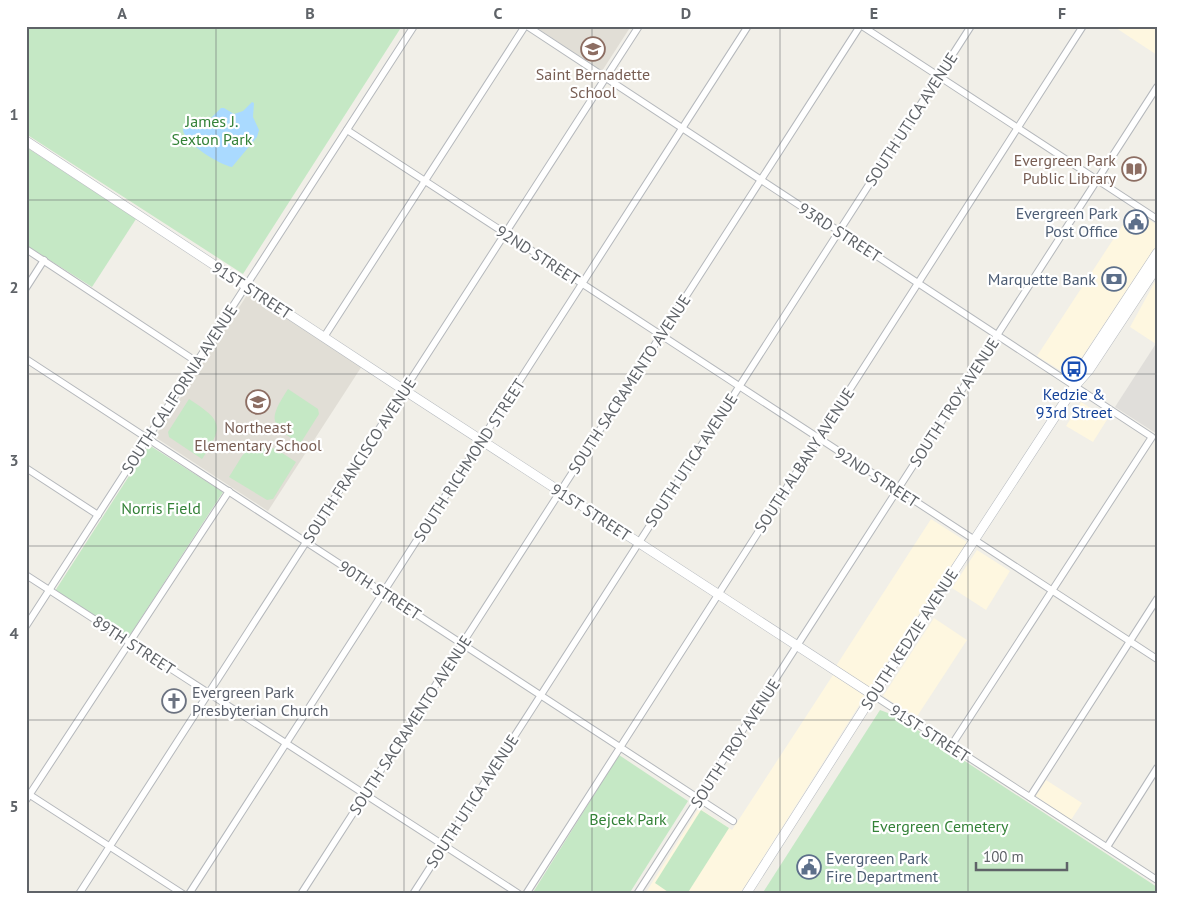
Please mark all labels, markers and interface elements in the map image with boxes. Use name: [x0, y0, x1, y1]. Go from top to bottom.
text: A: [117, 3, 127, 23]
text: B: [305, 3, 315, 23]
text: C: [494, 3, 503, 23]
text: D: [681, 3, 691, 23]
text: E: [870, 3, 878, 23]
text: F: [1058, 3, 1066, 23]
school or university icon: Saint Bernadette School: [580, 36, 606, 62]
street label: SOUTH UTICA AVENUE: [860, 49, 962, 189]
place label: Saint Bernadette School: [536, 64, 650, 102]
text: 1: [9, 104, 19, 124]
park label: James J. Sexton Park: [172, 111, 253, 149]
place label: Evergreen Park Public Library: [1014, 150, 1117, 188]
library icon: Evergreen Park Public Library: [1121, 156, 1147, 182]
street label: 93RD STREET: [795, 198, 885, 266]
place label: Evergreen Park Post Office: [1016, 203, 1118, 241]
public building icon: Evergreen Park Post Office: [1123, 209, 1149, 235]
street label: 92ND STREET: [492, 221, 584, 290]
street label: 91ST STREET: [208, 257, 296, 323]
bank icon: Marquette Bank: [1101, 266, 1127, 292]
place label: Marquette Bank: [988, 269, 1096, 289]
text: 2: [9, 277, 19, 297]
street label: SOUTH SACRAMENTO AVENUE: [563, 291, 695, 477]
street label: SOUTH CALIFORNIA AVENUE: [117, 301, 241, 477]
street label: SOUTH TROY AVENUE: [905, 334, 1003, 470]
bus stop icon: Kedzie & 93rd Street: [1061, 356, 1087, 382]
street label: SOUTH FRANCISCO AVENUE: [298, 374, 420, 546]
street label: SOUTH RICHMOND STREET: [409, 375, 529, 545]
street label: SOUTH ALBANY AVENUE: [750, 384, 858, 536]
place label: Kedzie & 93rd Street: [1036, 384, 1113, 422]
school or university icon: Northeast Elementary School: [245, 389, 271, 415]
street label: SOUTH UTICA AVENUE: [640, 390, 742, 530]
place label: Northeast Elementary School: [194, 417, 322, 455]
street label: 92ND STREET: [831, 443, 923, 512]
text: 3: [9, 450, 19, 470]
street label: 91ST STREET: [547, 479, 635, 545]
park label: Norris Field: [121, 498, 201, 518]
street label: 90TH STREET: [335, 556, 425, 624]
street label: SOUTH KEDZIE AVENUE: [856, 565, 962, 713]
street label: 89TH STREET: [89, 611, 179, 679]
text: 4: [9, 623, 19, 643]
street label: SOUTH SACRAMENTO AVENUE: [344, 632, 476, 818]
street label: SOUTH TROY AVENUE: [686, 675, 784, 811]
place label: Evergreen Park Presbyterian Church: [192, 682, 329, 720]
church icon: Evergreen Park Presbyterian Church: [161, 688, 187, 714]
street label: 91ST STREET: [886, 700, 974, 766]
street label: SOUTH UTICA AVENUE: [421, 731, 523, 871]
text: 5: [9, 796, 19, 816]
park label: Bejcek Park: [589, 809, 667, 829]
park label: Evergreen Cemetery: [872, 816, 1009, 836]
scale bar: [976, 840, 1067, 872]
text: 100 m: [983, 847, 1024, 866]
place label: Evergreen Park Fire Department: [826, 848, 939, 886]
public building icon: Evergreen Park Fire Department: [796, 854, 822, 880]

